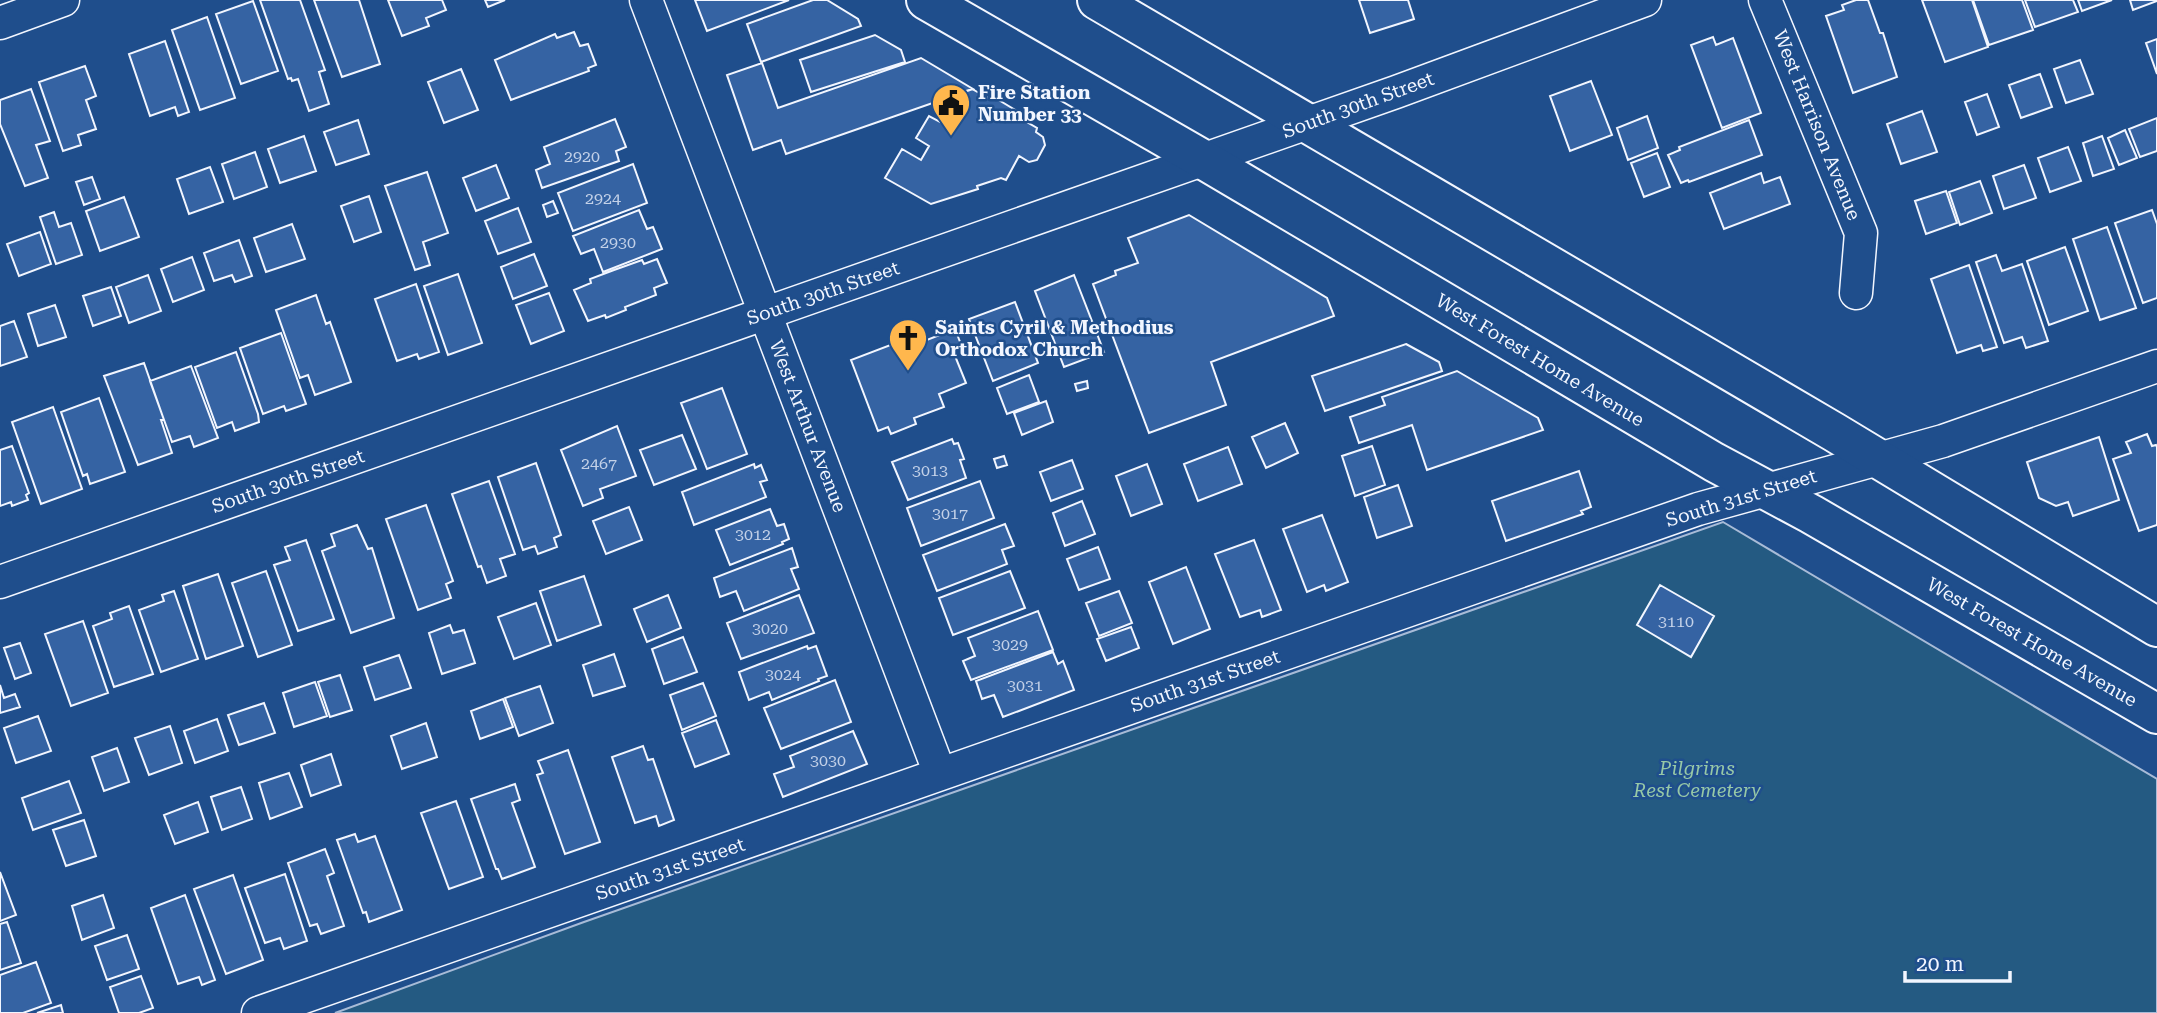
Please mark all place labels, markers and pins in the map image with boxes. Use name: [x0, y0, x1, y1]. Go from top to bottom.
place label: Fire Station Number 33: [978, 81, 1091, 126]
public building icon: Fire Station Number 33: [930, 82, 972, 137]
place label: Saints Cyril & Methodius Orthodox Church: [935, 316, 1174, 361]
church icon: Saints Cyril & Methodius Orthodox Church: [887, 317, 929, 372]

